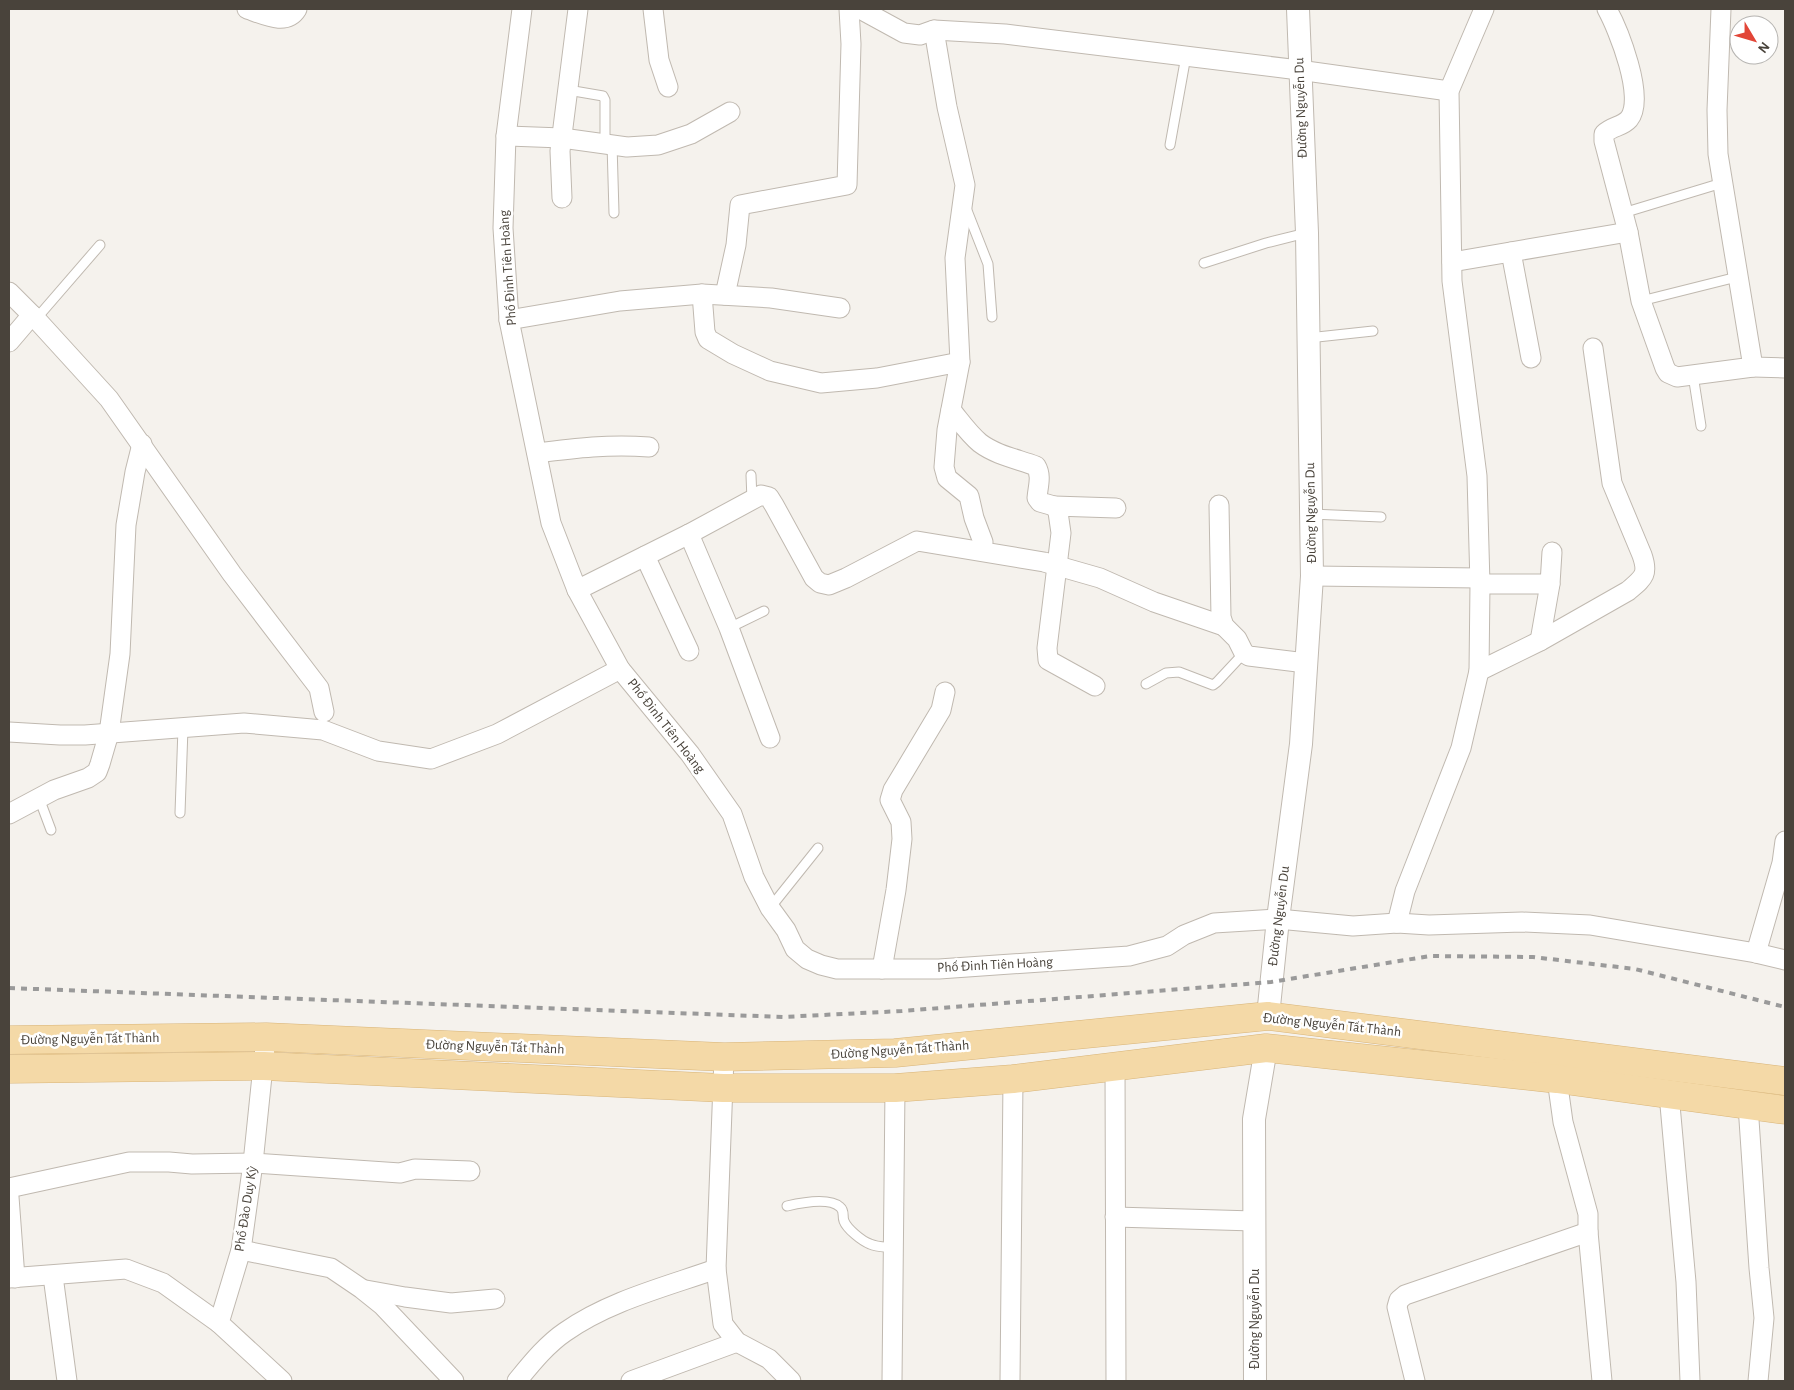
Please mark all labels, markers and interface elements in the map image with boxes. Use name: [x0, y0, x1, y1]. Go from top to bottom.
north arrow: [1729, 15, 1779, 65]
text: N: [1755, 39, 1772, 56]
street label: Đường Nguyễn Du: [1290, 57, 1310, 159]
street label: Phố Đinh Tiên Hoàng: [496, 209, 519, 326]
street label: Đường Nguyễn Du: [1301, 462, 1319, 564]
street label: Phố Đinh Tiên Hoàng: [625, 675, 708, 776]
street label: Đường Nguyễn Du: [1264, 865, 1292, 967]
street label: Phố Đinh Tiên Hoàng: [937, 954, 1054, 975]
street label: Đường Nguyễn Tất Thành: [1262, 1009, 1402, 1039]
street label: Đường Nguyễn Tất Thành: [20, 1029, 160, 1047]
street label: Đường Nguyễn Tất Thành: [425, 1036, 565, 1056]
street label: Đường Nguyễn Tất Thành: [830, 1036, 970, 1062]
street label: Phố Đào Duy Kỳ: [231, 1165, 260, 1253]
street label: Đường Nguyễn Du: [1246, 1268, 1262, 1370]

